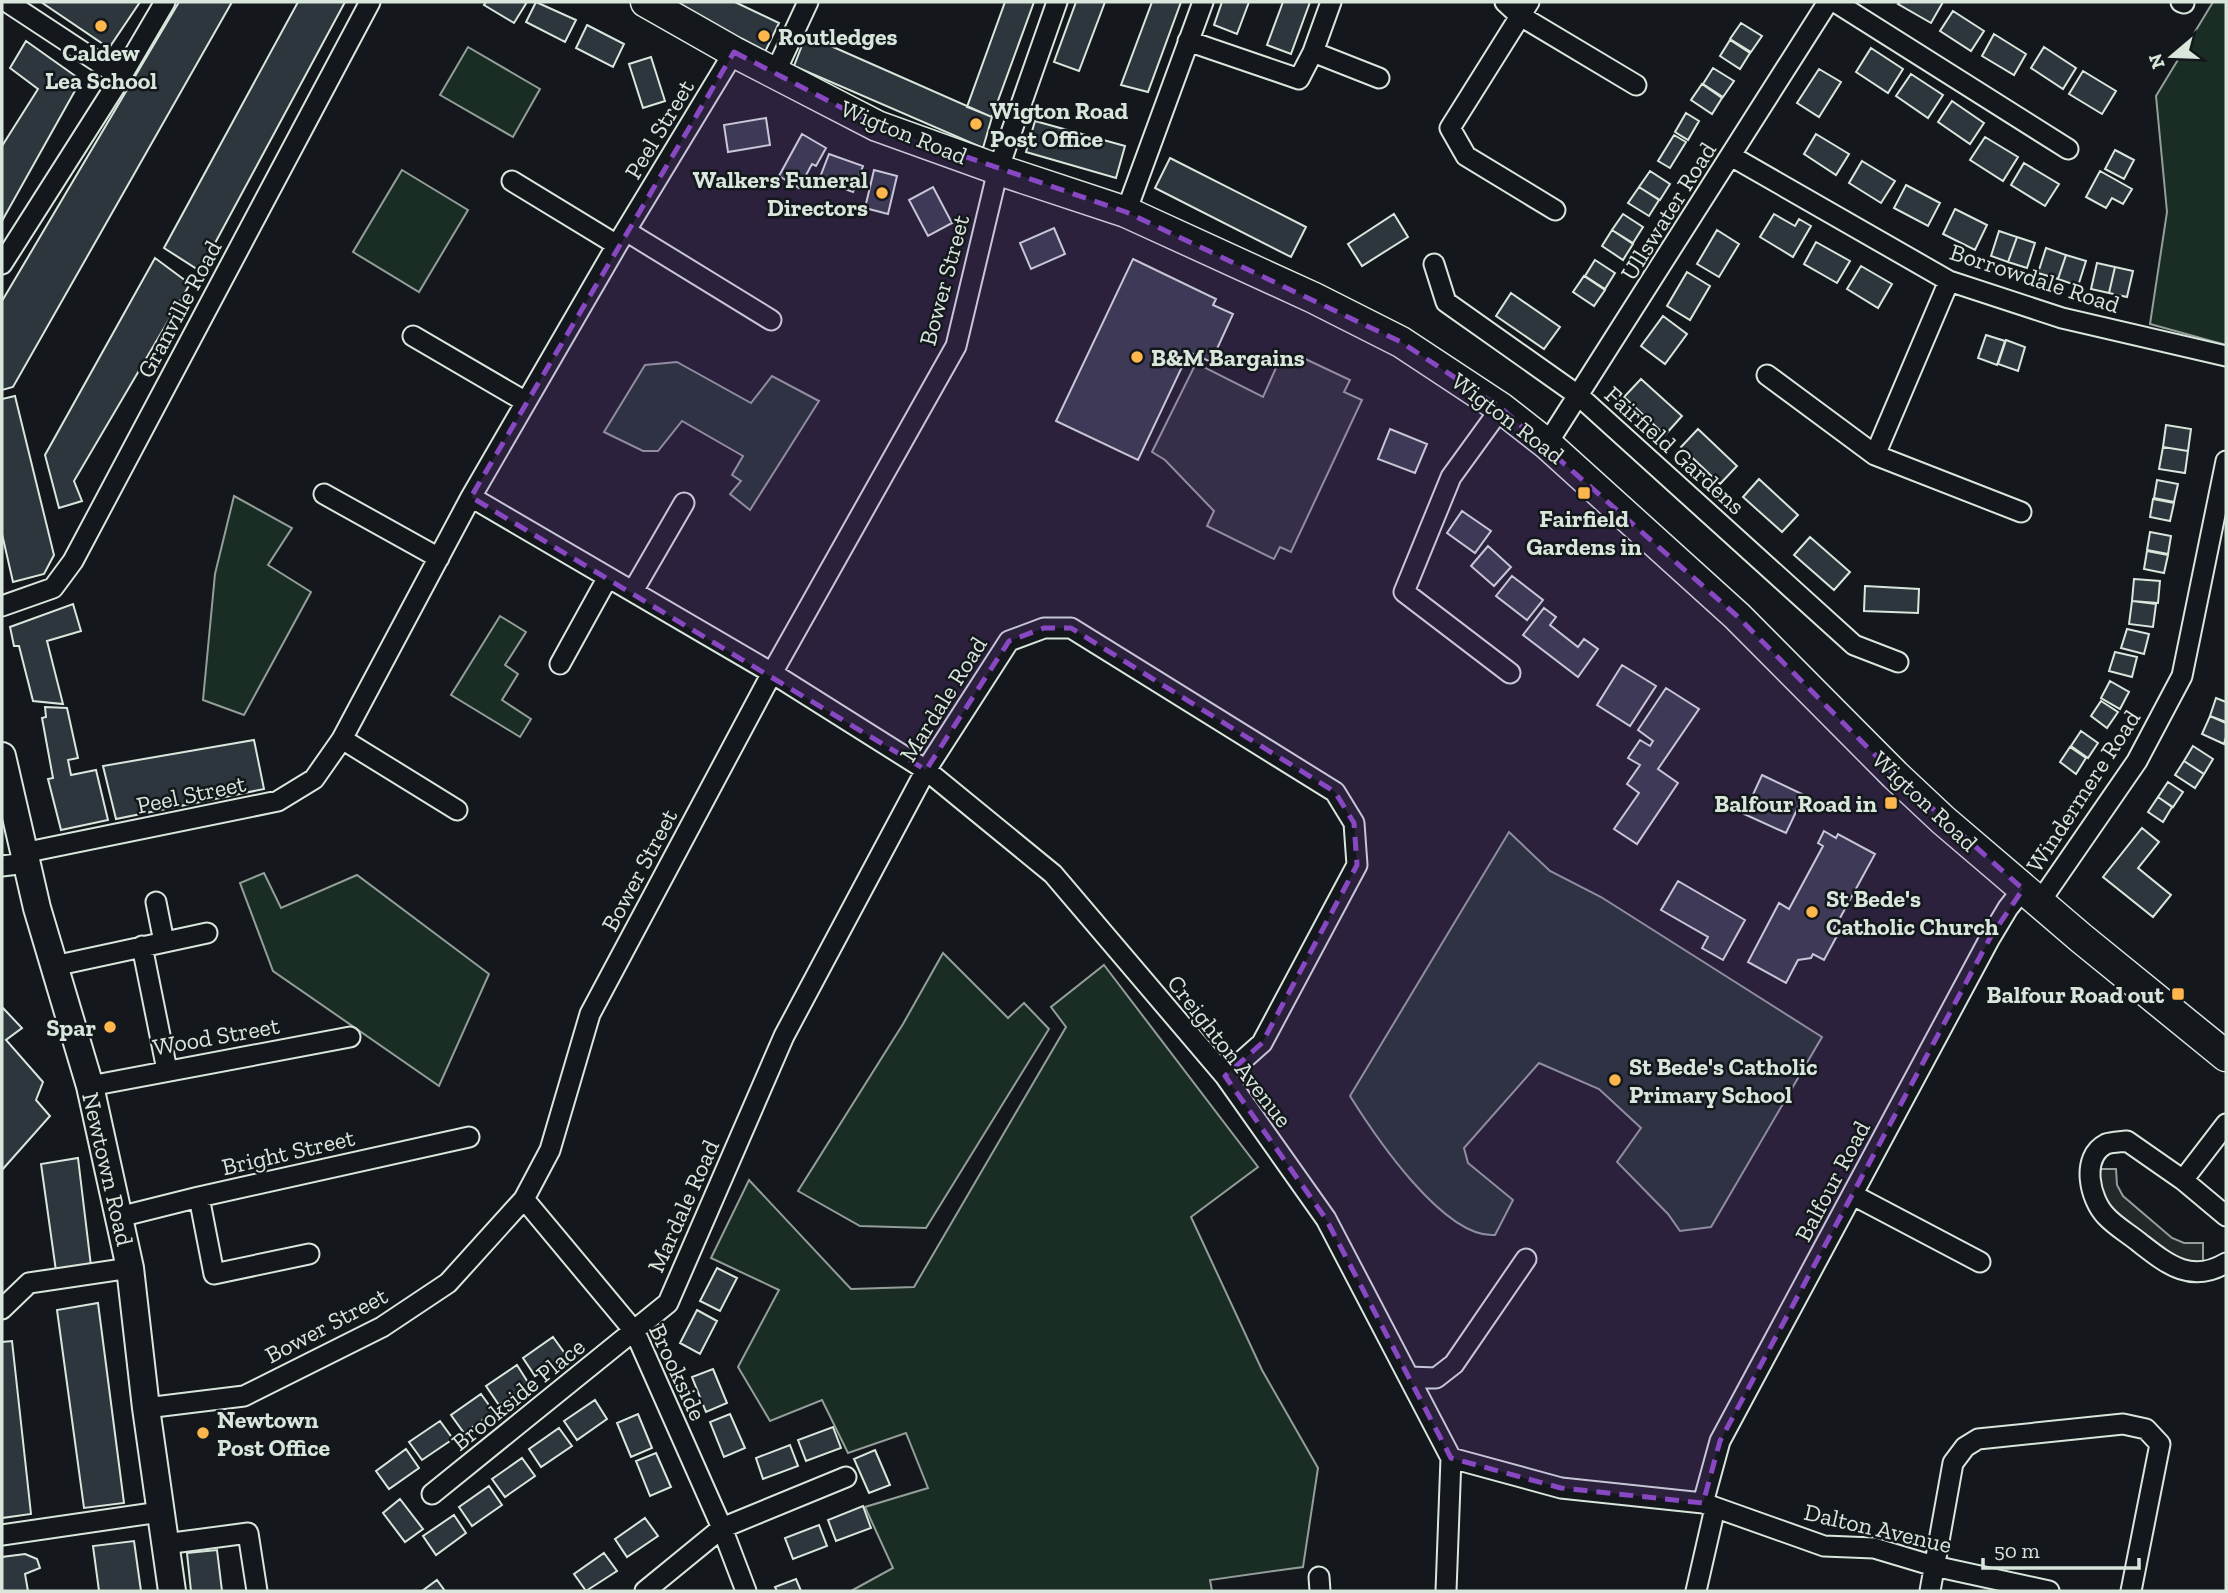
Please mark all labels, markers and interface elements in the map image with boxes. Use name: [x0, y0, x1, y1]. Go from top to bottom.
marker: Caldew Lea School: [93, 18, 109, 34]
north arrow: [2137, 21, 2207, 91]
place label: Routledges: [778, 22, 898, 51]
marker: Routledges: [756, 28, 772, 44]
place label: Caldew Lea School: [45, 38, 157, 95]
text: N: [2143, 51, 2170, 72]
street label: Peel Street: [618, 74, 700, 184]
street label: Wigton Road: [836, 93, 972, 171]
place label: Wigton Road Post Office: [990, 96, 1129, 153]
marker: Wigton Road Post Office: [968, 116, 984, 132]
street label: Ullswater Road: [1614, 137, 1722, 285]
place label: Walkers Funeral Directors: [693, 165, 868, 222]
marker: Walkers Funeral Directors: [874, 185, 890, 201]
street label: Bower Street: [913, 211, 975, 349]
street label: Granville Road: [131, 235, 227, 383]
street label: Borrowdale Road: [1947, 237, 2123, 319]
place label: B&M Bargains: [1151, 343, 1305, 372]
marker: B&M Bargains: [1129, 349, 1145, 365]
street label: Wigton Road: [1446, 366, 1570, 470]
street label: Fairfield Gardens: [1599, 380, 1751, 520]
marker: Fairfield Gardens in: [1576, 485, 1592, 501]
place label: Fairfield Gardens in: [1526, 504, 1642, 561]
street label: Mardale Road: [893, 631, 993, 767]
street label: Windermere Road: [2020, 705, 2146, 877]
street label: Wigton Road: [1866, 745, 1984, 857]
street label: Peel Street: [134, 768, 248, 820]
place label: Balfour Road in: [1714, 789, 1877, 818]
marker: Balfour Road in: [1883, 795, 1899, 811]
street label: Bower Street: [595, 804, 683, 936]
place label: St Bede's Catholic Church: [1826, 884, 1999, 941]
marker: St Bede's Catholic Church: [1804, 904, 1820, 920]
street label: Creighton Avenue: [1161, 969, 1299, 1133]
place label: Balfour Road out: [1987, 980, 2164, 1009]
marker: Balfour Road out: [2170, 986, 2186, 1002]
street label: Wood Street: [151, 1011, 282, 1061]
place label: Spar: [46, 1013, 96, 1042]
marker: Spar: [102, 1019, 118, 1035]
place label: St Bede's Catholic Primary School: [1629, 1052, 1817, 1109]
marker: St Bede's Catholic Primary School: [1607, 1072, 1623, 1088]
street label: Newtown Road: [76, 1089, 140, 1249]
street label: Balfour Road: [1788, 1116, 1876, 1246]
street label: Bright Street: [219, 1123, 357, 1181]
street label: Mardale Road: [641, 1135, 725, 1277]
street label: Bower Street: [260, 1281, 392, 1369]
street label: Brookside: [643, 1319, 713, 1425]
street label: Brookside Place: [446, 1331, 590, 1457]
place label: Newtown Post Office: [217, 1405, 330, 1462]
marker: Newtown Post Office: [195, 1425, 211, 1441]
street label: Dalton Avenue: [1801, 1497, 1955, 1559]
scale bar: [1983, 1526, 2139, 1570]
text: 50 m: [1994, 1538, 2040, 1563]

